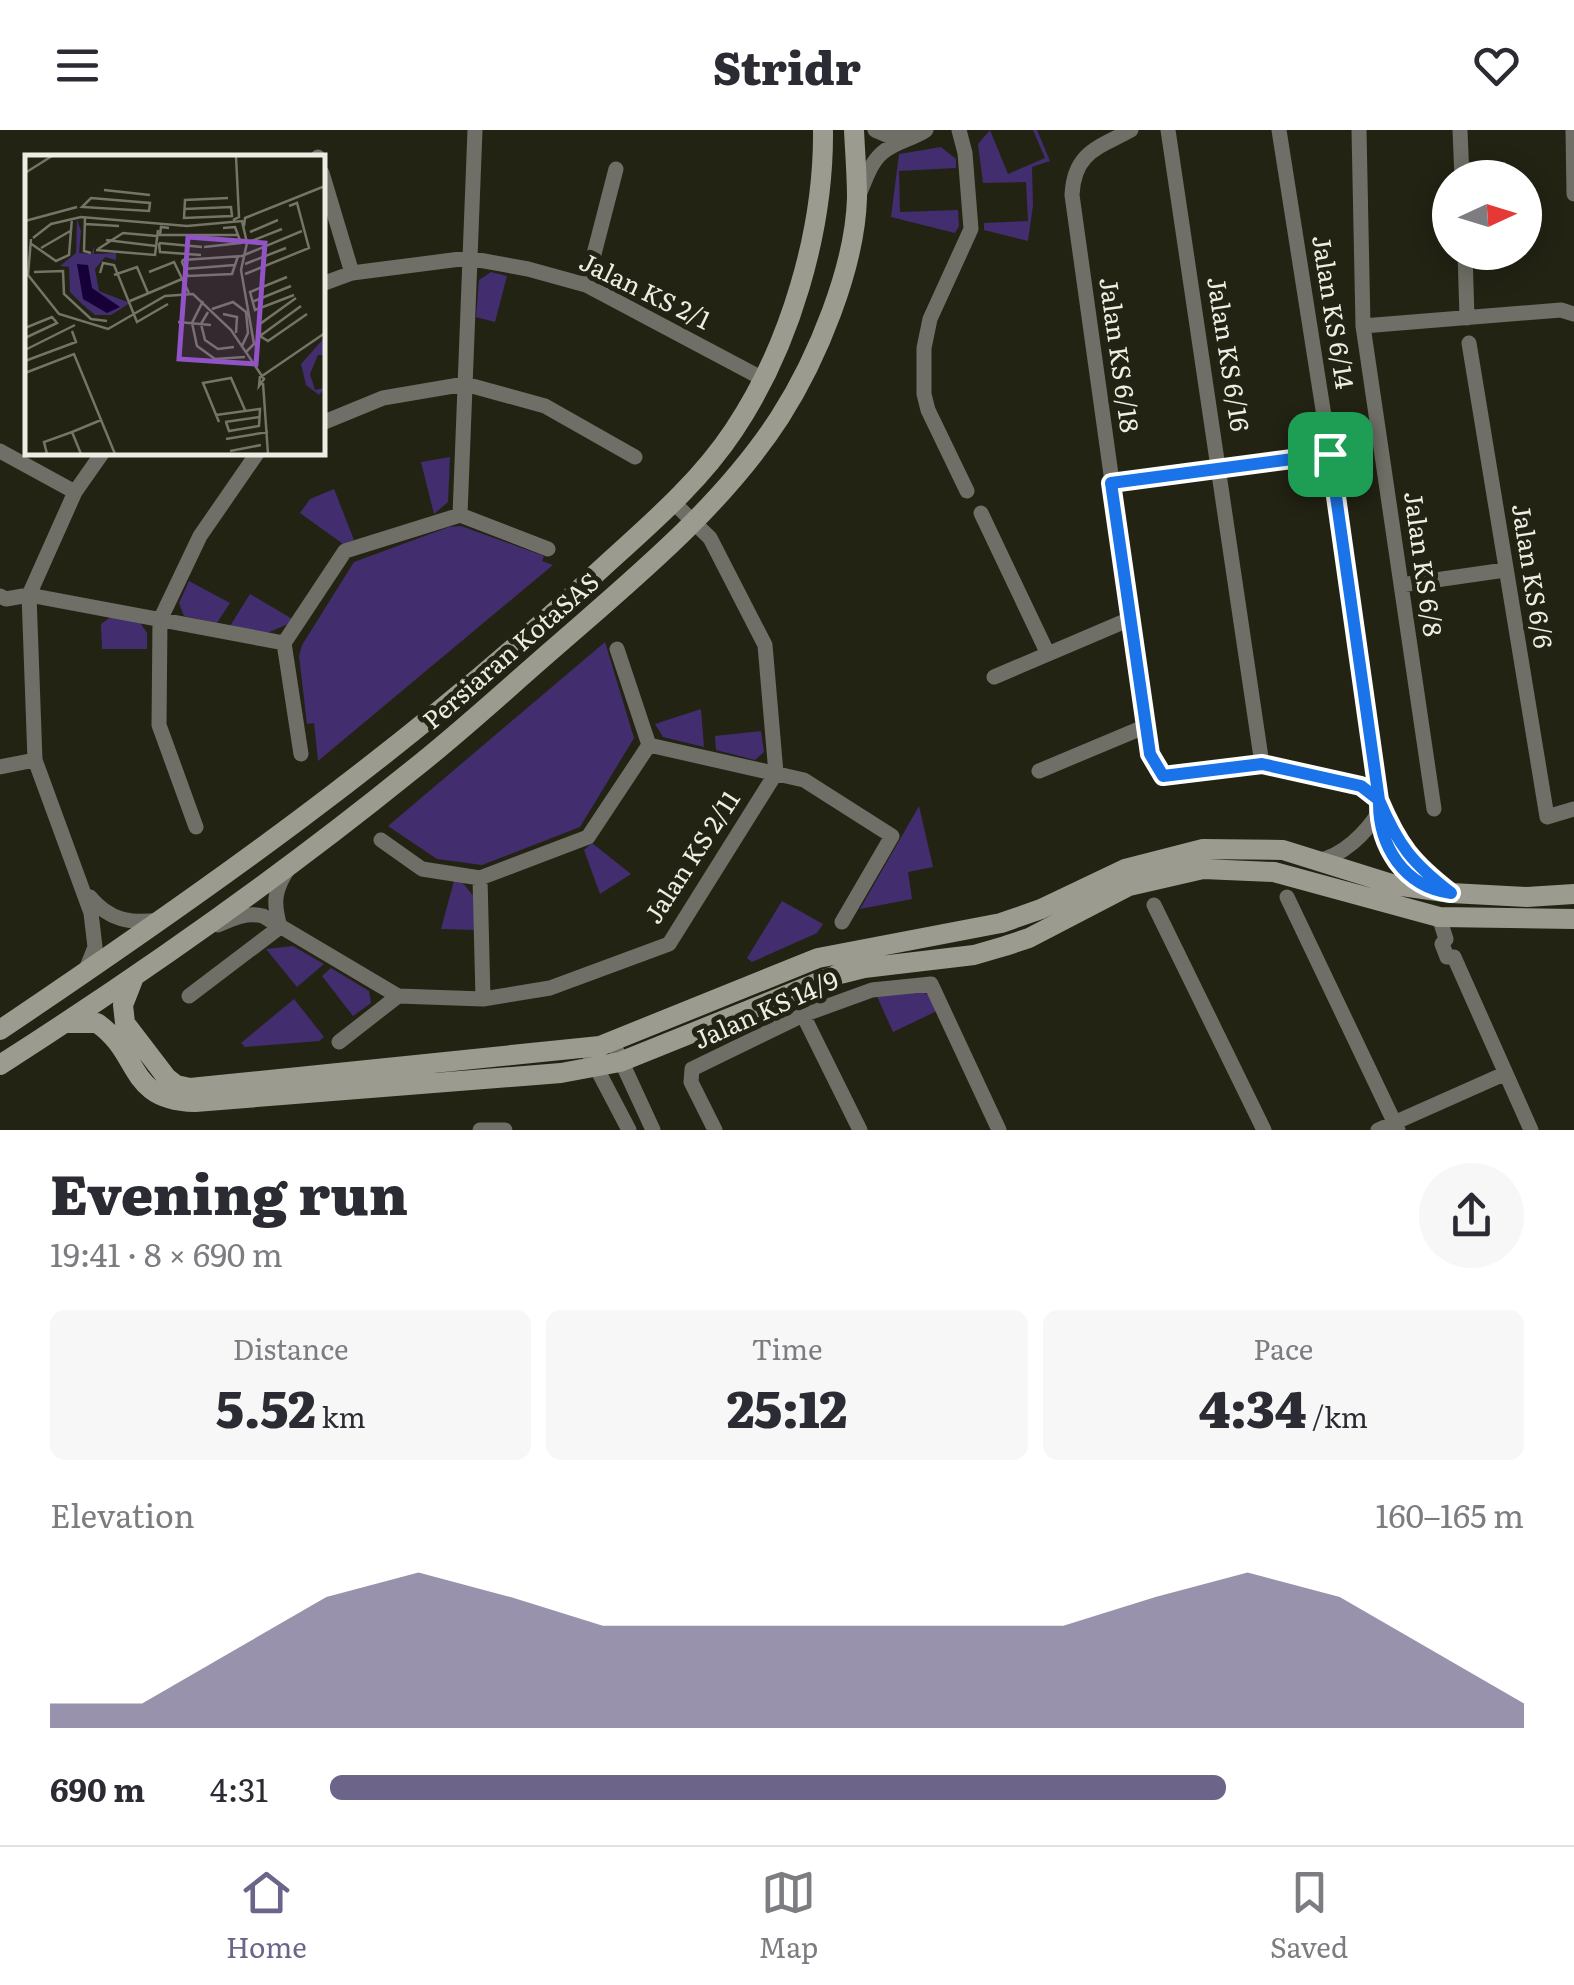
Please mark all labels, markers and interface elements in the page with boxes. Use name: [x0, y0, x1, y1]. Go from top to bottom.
text: Stridr: [713, 32, 861, 99]
icon: menu: [50, 38, 105, 93]
icon: heart: [1469, 38, 1524, 93]
inset map: [25, 155, 325, 455]
north arrow: [1432, 160, 1542, 270]
map controls: [1432, 160, 1542, 270]
street label: Jalan KS 6/14: [1304, 232, 1365, 392]
street label: Jalan KS 2/1: [574, 242, 718, 337]
street label: Jalan KS 6/16: [1199, 274, 1260, 434]
street label: Jalan KS 6/18: [1091, 275, 1150, 435]
pin: [1288, 412, 1373, 497]
icon: arrive: [1303, 427, 1358, 482]
street label: Jalan KS 6/8: [1396, 489, 1453, 639]
street label: Jalan KS 6/6: [1504, 501, 1563, 651]
street label: Persiaran KotaSAS: [414, 563, 606, 737]
street label: Jalan KS 2/11: [634, 782, 748, 930]
street label: Jalan KS 14/9: [687, 960, 844, 1057]
text: Evening run: [50, 1150, 408, 1232]
button: share: [1419, 1163, 1524, 1268]
text: 19:41 · 8 × 690 m: [50, 1229, 283, 1277]
text: Distance: [233, 1327, 349, 1369]
text: Time: [751, 1327, 823, 1369]
text: Pace: [1253, 1327, 1313, 1369]
text: 5.52: [216, 1369, 316, 1443]
text: 25:12: [727, 1369, 847, 1443]
text: 4:34: [1199, 1369, 1306, 1443]
text: km: [316, 1395, 366, 1437]
text: /km: [1306, 1395, 1368, 1437]
text: Elevation: [50, 1490, 195, 1538]
text: 160–165 m: [1375, 1490, 1524, 1538]
text: 690 m: [50, 1764, 145, 1812]
text: 4:31: [210, 1764, 268, 1812]
tab: Home: [226, 1865, 307, 1967]
tab: Map: [759, 1865, 818, 1967]
tab: Saved: [1270, 1865, 1348, 1967]

